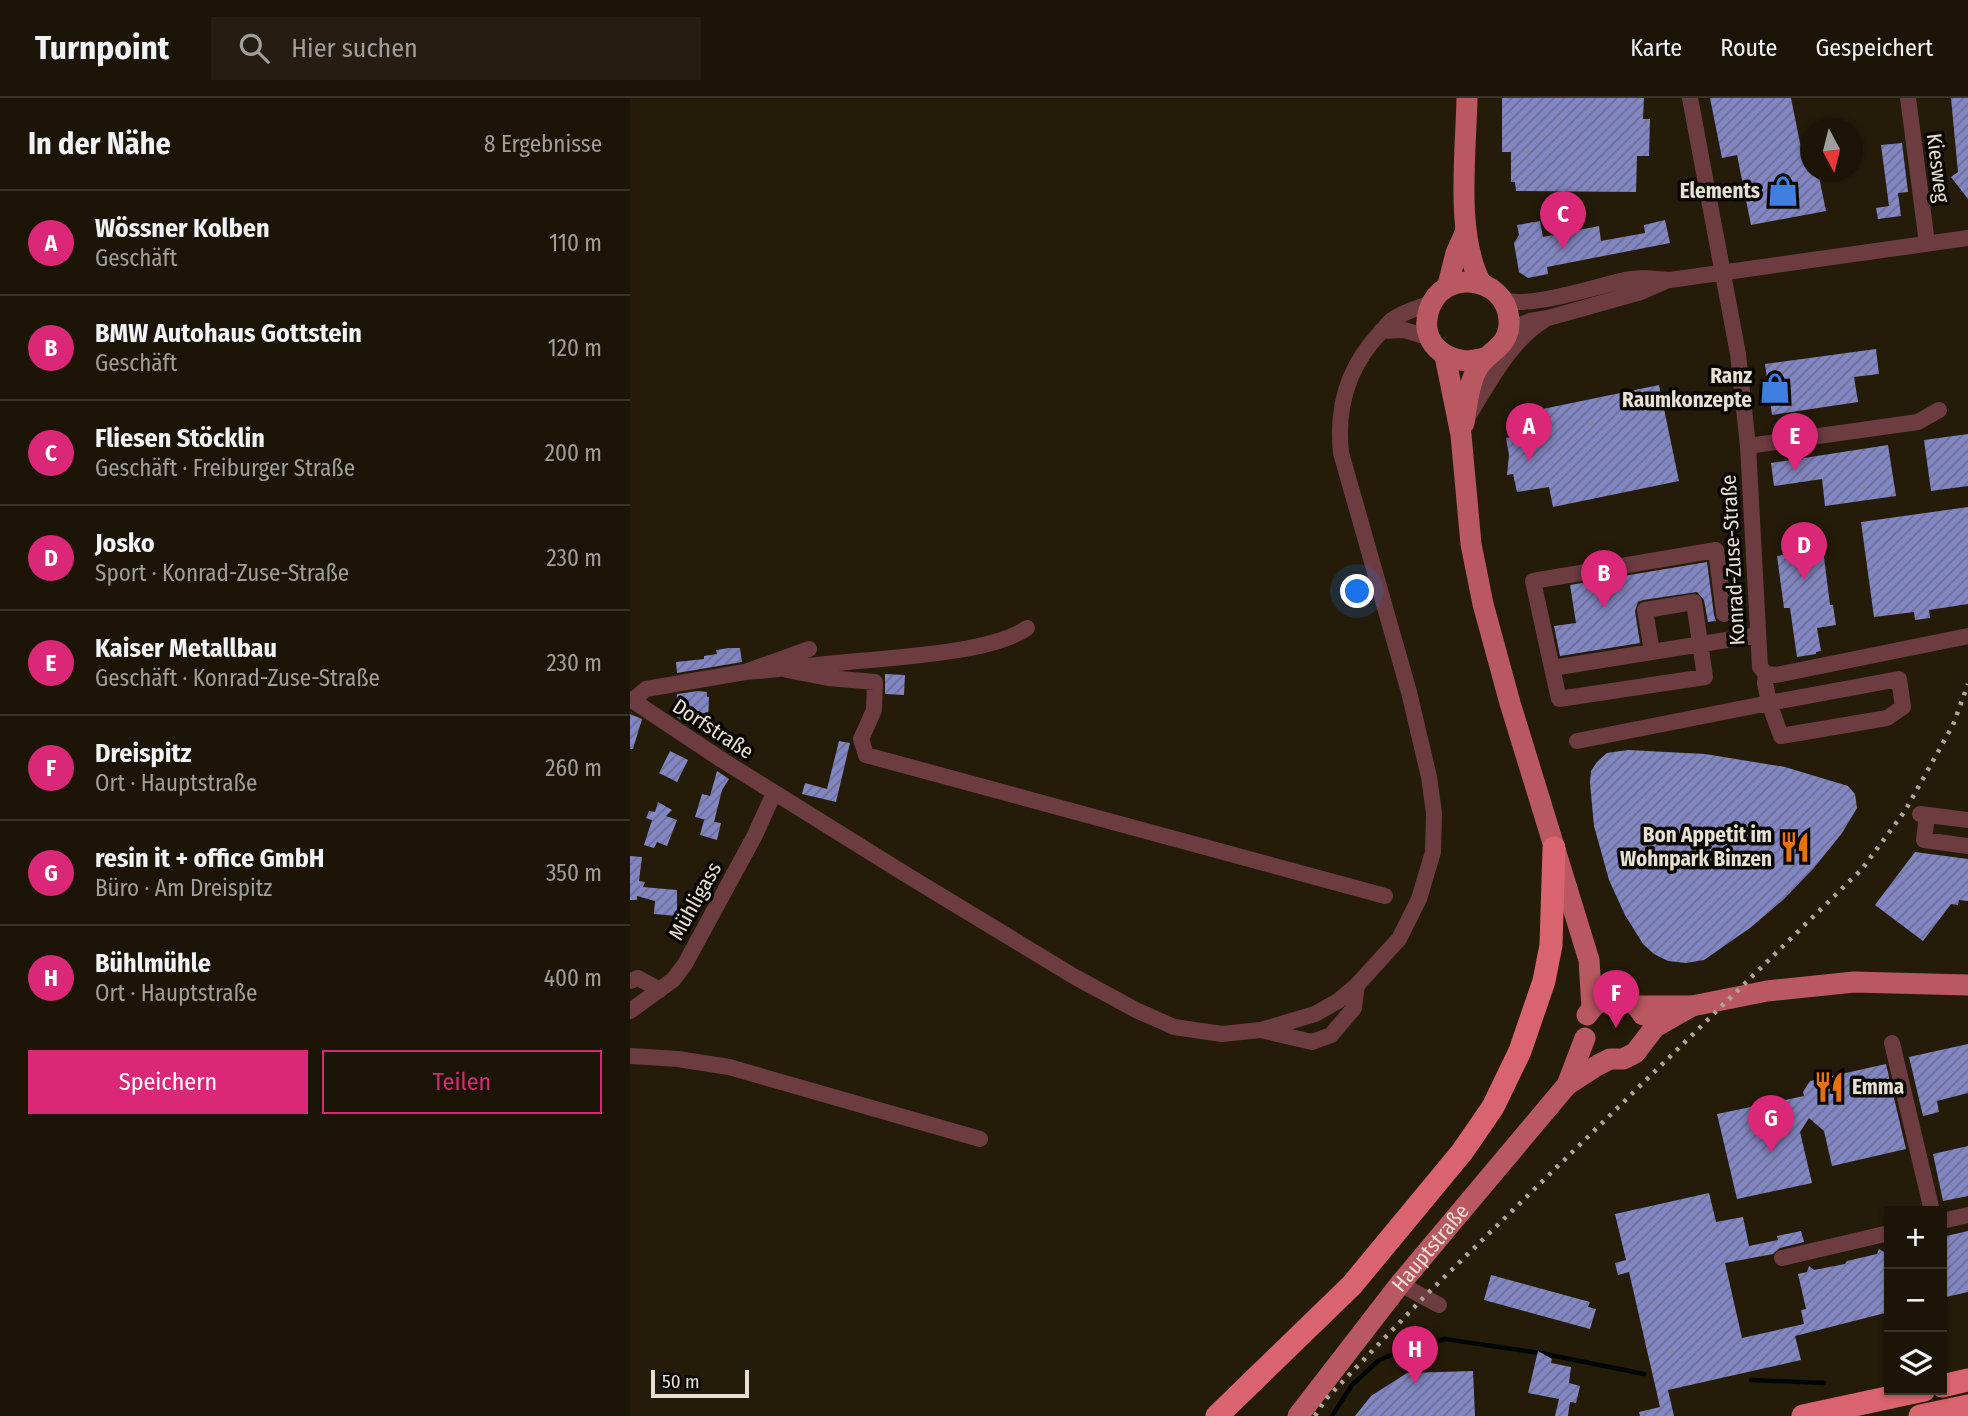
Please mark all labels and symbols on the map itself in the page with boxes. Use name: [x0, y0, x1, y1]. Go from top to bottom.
north arrow: [1800, 119, 1863, 182]
street label: Kiesweg: [1921, 132, 1955, 204]
shop icon: Elements: [1766, 174, 1800, 208]
place label: Elements: [1680, 178, 1760, 204]
pin: C: [1540, 191, 1586, 249]
place label: Ranz Raumkonzepte: [1622, 363, 1752, 413]
shop icon: Ranz Raumkonzepte: [1758, 371, 1792, 405]
pin: A: [1506, 403, 1552, 461]
pin: E: [1772, 413, 1818, 471]
street label: Konrad-Zuse-Straße: [1716, 474, 1750, 646]
pin: D: [1781, 522, 1827, 580]
pin: B: [1581, 550, 1627, 608]
your location: [1340, 574, 1374, 608]
street label: Dorfstraße: [668, 693, 758, 765]
place label: Bon Appetit im Wohnpark Binzen: [1620, 822, 1772, 872]
restaurant icon: Bon Appetit im Wohnpark Binzen: [1778, 830, 1812, 864]
street label: Mühligass: [663, 857, 727, 945]
pin: F: [1593, 970, 1639, 1028]
restaurant icon: Emma: [1812, 1070, 1846, 1104]
place label: Emma: [1852, 1074, 1904, 1100]
pin: G: [1748, 1095, 1794, 1153]
street label: Hauptstraße: [1386, 1199, 1475, 1297]
pin: H: [1392, 1326, 1438, 1384]
scale bar: [651, 1367, 749, 1399]

